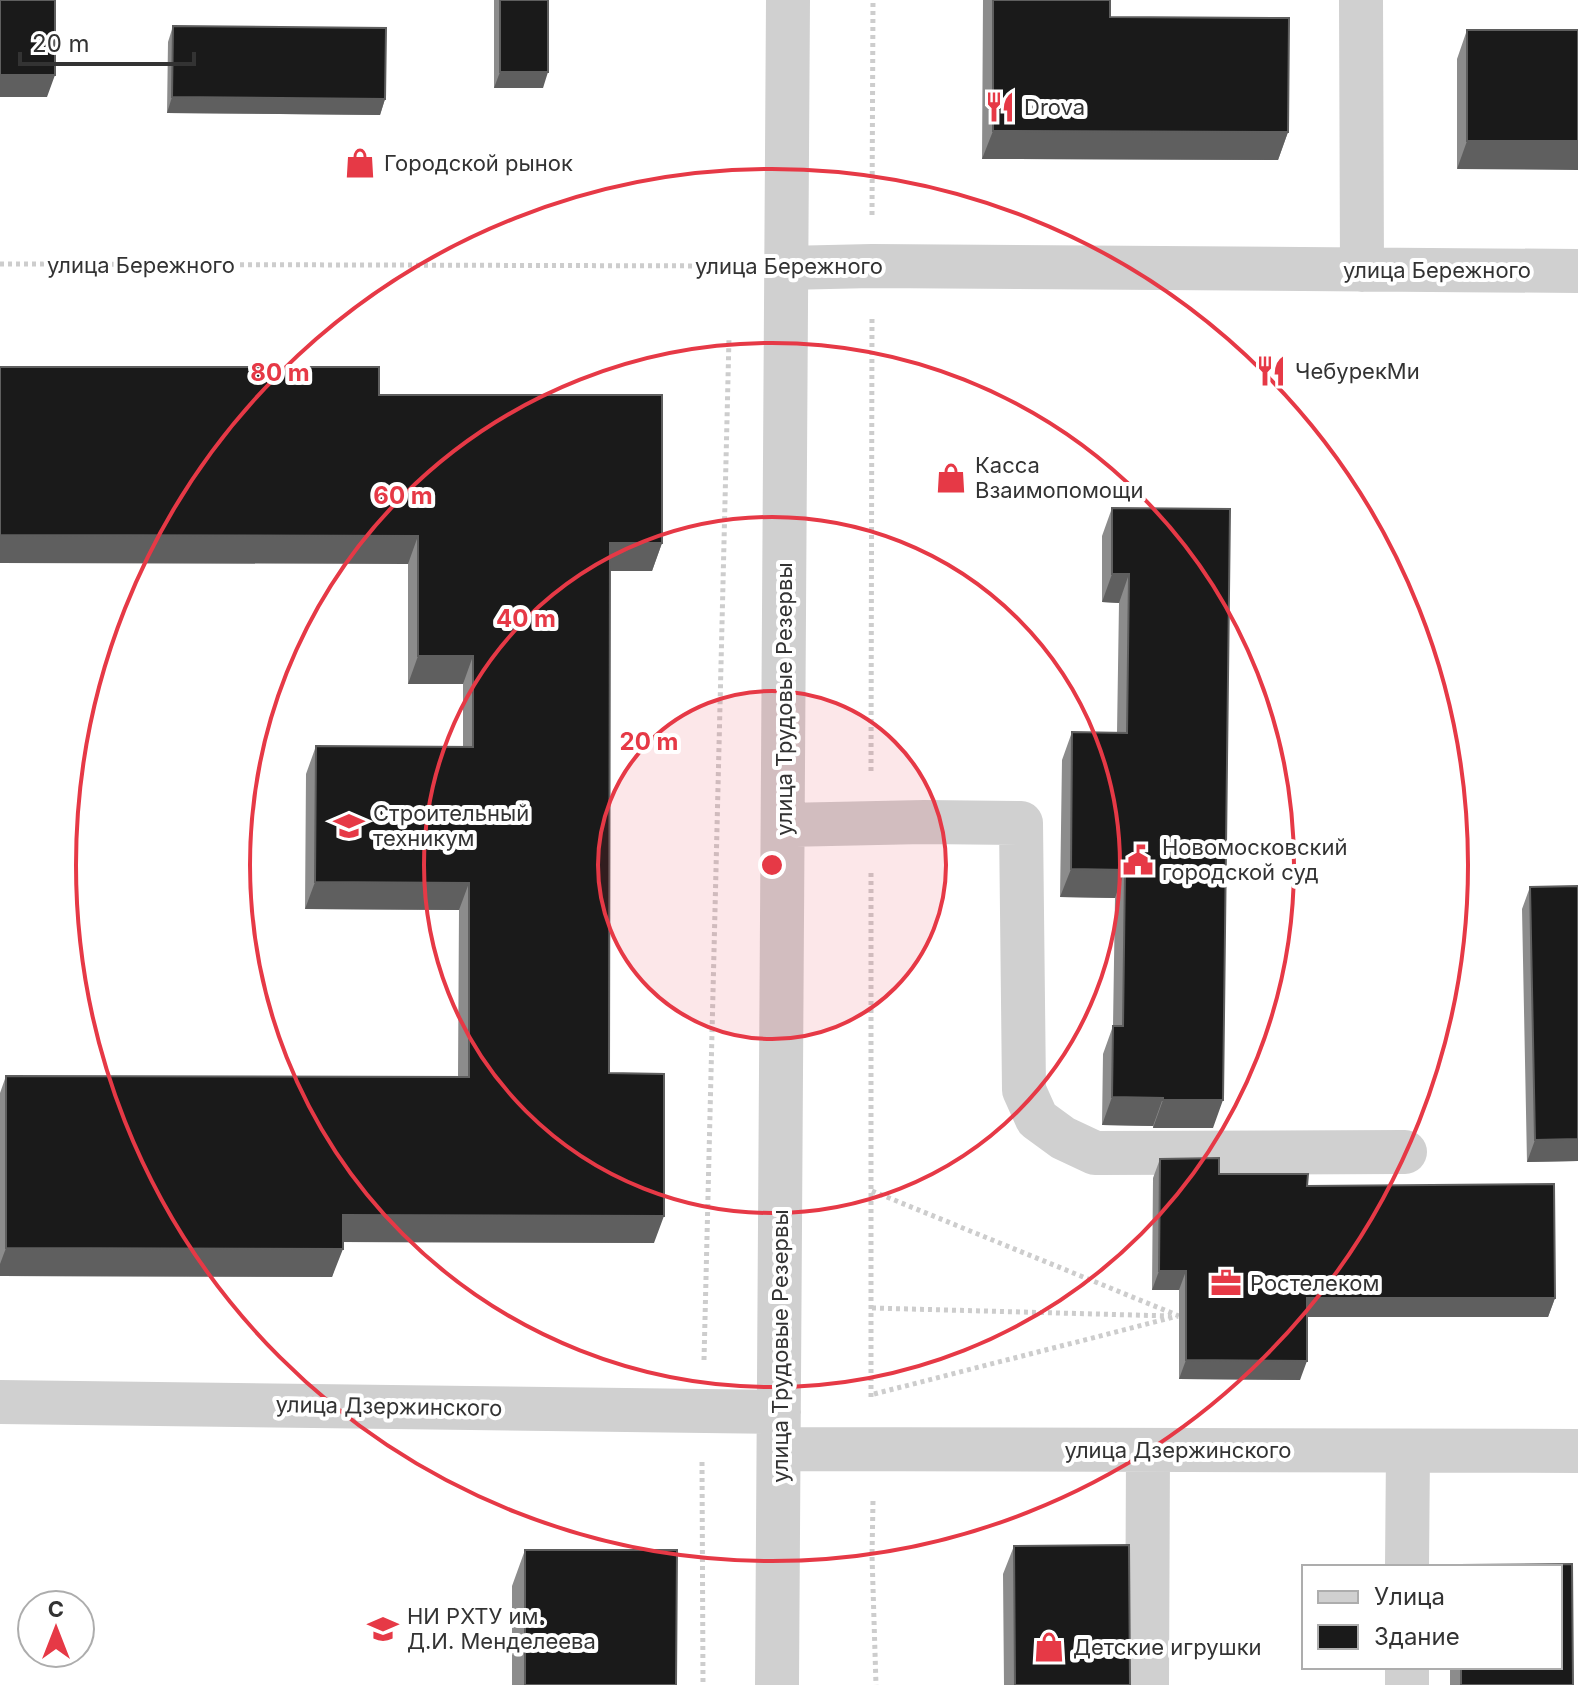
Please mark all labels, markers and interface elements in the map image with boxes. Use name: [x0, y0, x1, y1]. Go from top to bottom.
scale bar: [20, 16, 194, 66]
text: 20 m: [32, 29, 90, 58]
restaurant icon: Drova: [983, 90, 1017, 124]
place label: Drova: [1024, 94, 1085, 120]
shop icon: Городской рынок: [343, 146, 377, 180]
place label: Городской рынок: [384, 150, 573, 176]
street label: улица Бережного: [47, 252, 235, 278]
street label: улица Бережного: [695, 253, 883, 279]
street label: улица Бережного: [1343, 257, 1531, 283]
restaurant icon: ЧебурекМи: [1254, 354, 1288, 388]
text: 80 m: [250, 358, 310, 387]
place label: ЧебурекМи: [1295, 358, 1420, 384]
place label: Касса Взаимопомощи: [975, 452, 1143, 503]
shop icon: Касса Взаимопомощи: [934, 461, 968, 495]
text: 60 m: [373, 481, 433, 510]
street label: улица Трудовые Резервы: [771, 562, 797, 836]
text: 40 m: [496, 604, 556, 633]
text: 20 m: [620, 727, 678, 756]
place label: Строительный техникум: [373, 800, 529, 851]
school or university icon: Строительный техникум: [332, 809, 366, 843]
place label: Новомосковский городской суд: [1162, 834, 1347, 885]
public building icon: Новомосковский городской суд: [1121, 843, 1155, 877]
centre of rings: [758, 851, 786, 879]
street label: улица Трудовые Резервы: [767, 1209, 793, 1483]
office icon: Ростелеком: [1209, 1266, 1243, 1300]
place label: Ростелеком: [1250, 1270, 1379, 1296]
street label: улица Дзержинского: [275, 1391, 503, 1421]
street label: улица Дзержинского: [1065, 1437, 1291, 1463]
legend: [1302, 1565, 1562, 1669]
text: Улица: [1374, 1582, 1445, 1611]
north arrow: [16, 1589, 96, 1669]
text: С: [48, 1596, 64, 1622]
place label: НИ РХТУ им. Д.И. Менделеева: [407, 1603, 596, 1654]
school or university icon: НИ РХТУ им. Д.И. Менделеева: [366, 1612, 400, 1646]
text: Здание: [1374, 1622, 1460, 1651]
shop icon: Детские игрушки: [1032, 1630, 1066, 1664]
place label: Детские игрушки: [1073, 1634, 1262, 1660]

